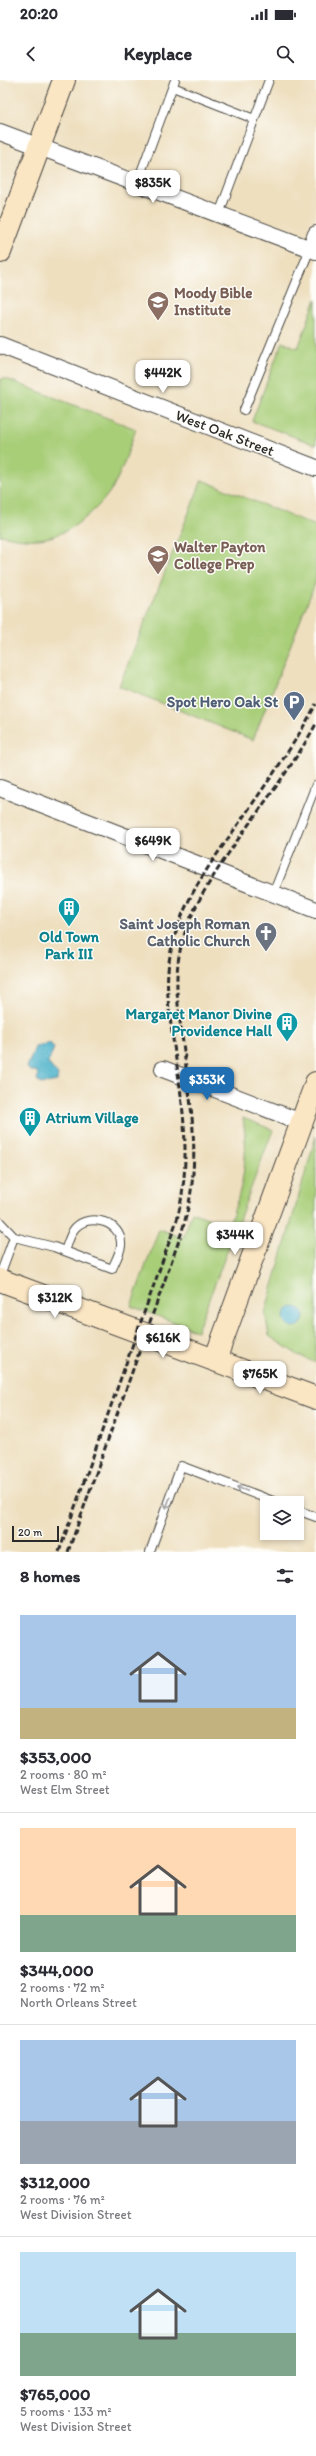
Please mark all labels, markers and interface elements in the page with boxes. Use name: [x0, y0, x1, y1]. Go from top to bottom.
text: 20:20: [20, 5, 58, 23]
icon: back: [20, 43, 42, 65]
text: Keyplace: [124, 43, 192, 65]
icon: search: [274, 43, 296, 65]
pin: $835K: [125, 170, 181, 204]
text: $835K: [135, 175, 171, 190]
place label: Moody Bible Institute: [174, 284, 252, 319]
school or university icon: Moody Bible Institute: [145, 289, 171, 322]
pin: $442K: [135, 360, 191, 394]
text: $442K: [144, 365, 182, 380]
street label: West Oak Street: [173, 406, 277, 460]
place label: Walter Payton College Prep: [174, 538, 266, 574]
school or university icon: Walter Payton College Prep: [145, 543, 171, 576]
parking icon: Spot Hero Oak St: [281, 689, 307, 722]
place label: Spot Hero Oak St: [167, 693, 278, 712]
pin: $649K: [125, 828, 181, 862]
text: $649K: [135, 833, 171, 848]
building icon: Old Town Park III: [56, 895, 82, 928]
place label: Saint Joseph Roman Catholic Church: [119, 915, 251, 950]
church icon: Saint Joseph Roman Catholic Church: [253, 920, 279, 953]
place label: Old Town Park III: [39, 928, 99, 963]
place label: Margaret Manor Divine Providence Hall: [125, 1005, 273, 1040]
building icon: Margaret Manor Divine Providence Hall: [274, 1010, 300, 1043]
pin: $353K: [179, 1067, 235, 1101]
text: $353K: [189, 1072, 225, 1087]
building icon: Atrium Village: [17, 1105, 43, 1138]
place label: Atrium Village: [45, 1109, 139, 1128]
pin: $344K: [207, 1222, 263, 1256]
text: $344K: [216, 1227, 254, 1242]
pin: $312K: [27, 1285, 83, 1319]
text: $312K: [38, 1290, 72, 1305]
pin: $616K: [135, 1325, 191, 1359]
text: $616K: [146, 1330, 180, 1345]
pin: $765K: [232, 1361, 288, 1395]
text: $765K: [242, 1366, 278, 1381]
one-way arrow: [236, 1485, 248, 1493]
map controls: [260, 1496, 304, 1540]
button: layers: [260, 1496, 304, 1540]
one-way arrow: [163, 1497, 171, 1509]
scale bar: [12, 1524, 59, 1543]
text: 20 m: [18, 1526, 42, 1539]
icon: filters: [274, 1565, 296, 1587]
text: 8 homes: [20, 1566, 80, 1586]
icon: home: [122, 1641, 194, 1713]
text: $353,000: [20, 1747, 92, 1767]
text: 2 rooms · 80 m²: [20, 1767, 107, 1782]
text: West Elm Street: [20, 1782, 110, 1797]
icon: home: [122, 1854, 194, 1926]
text: $344,000: [20, 1960, 94, 1980]
text: 2 rooms · 72 m²: [20, 1980, 105, 1995]
text: North Orleans Street: [20, 1995, 137, 2010]
icon: home: [122, 2066, 194, 2138]
text: $312,000: [20, 2172, 90, 2192]
text: 2 rooms · 76 m²: [20, 2192, 105, 2207]
text: West Division Street: [20, 2207, 132, 2222]
icon: home: [122, 2278, 194, 2350]
text: $765,000: [20, 2384, 90, 2404]
text: 5 rooms · 133 m²: [20, 2404, 112, 2419]
text: West Division Street: [20, 2419, 132, 2434]

